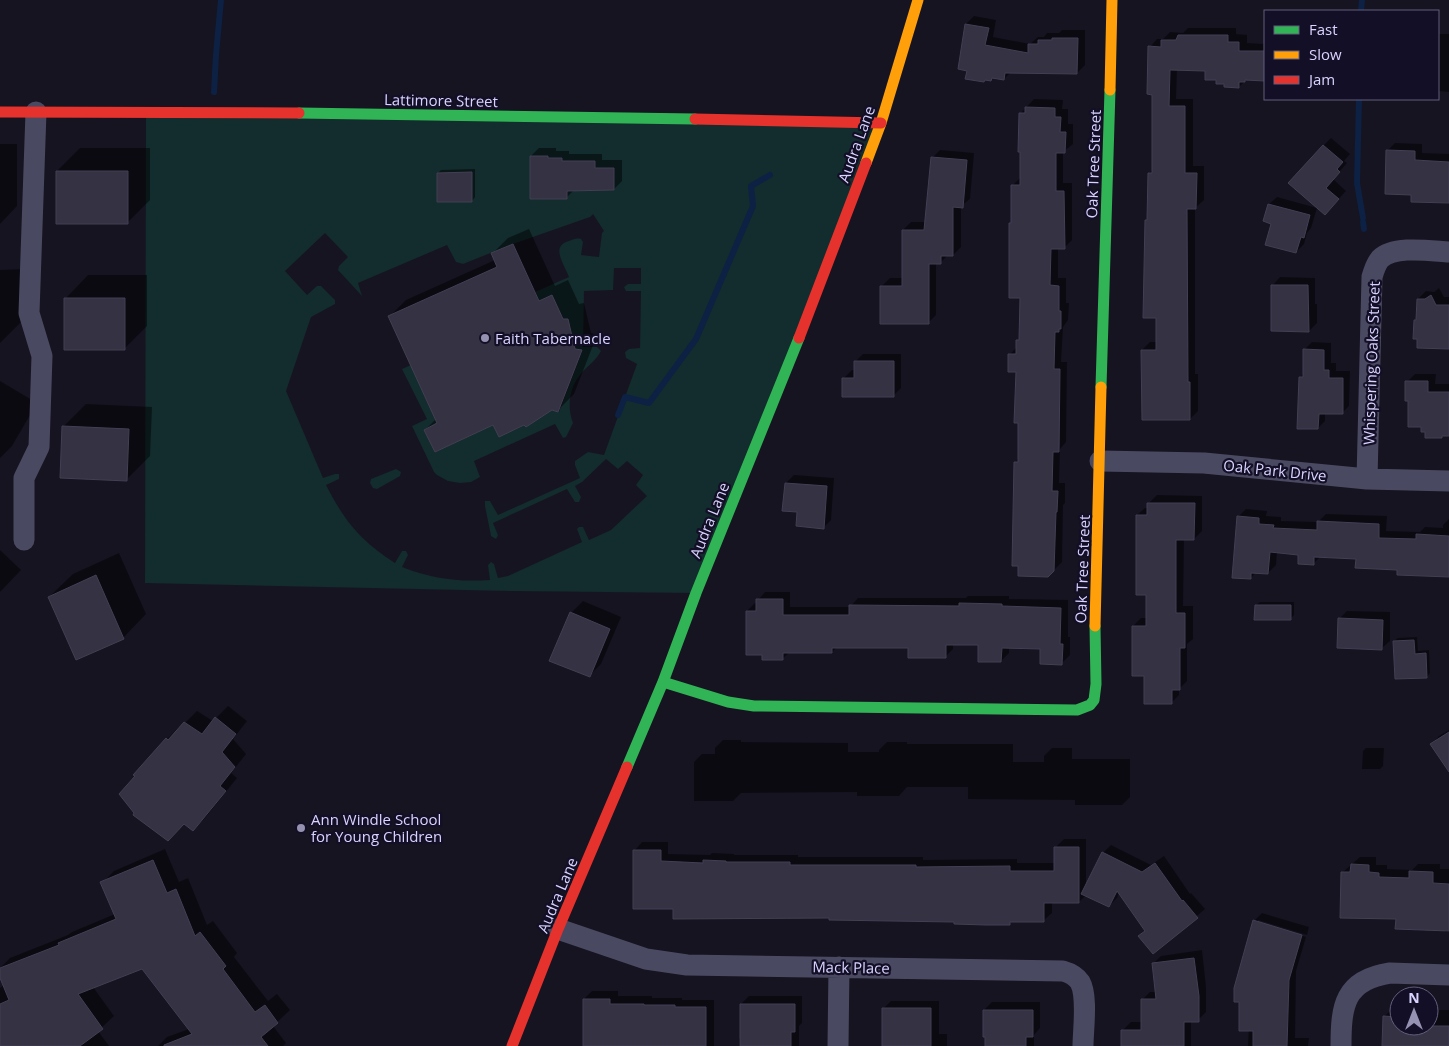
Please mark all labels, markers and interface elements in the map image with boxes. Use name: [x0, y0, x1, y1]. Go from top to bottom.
legend: [1264, 10, 1439, 100]
text: Fast: [1309, 19, 1338, 39]
text: Slow: [1309, 44, 1342, 64]
text: Jam: [1307, 69, 1335, 89]
street label: Lattimore Street: [384, 89, 498, 111]
street label: Audra Lane: [833, 103, 879, 185]
street label: Oak Tree Street: [1081, 109, 1105, 219]
street label: Whispering Oaks Street: [1358, 281, 1384, 445]
place label: Faith Tabernacle: [495, 328, 611, 348]
marker: Faith Tabernacle: [479, 332, 491, 344]
street label: Oak Park Drive: [1222, 455, 1328, 485]
street label: Audra Lane: [685, 479, 733, 561]
street label: Oak Tree Street: [1070, 514, 1094, 624]
place label: Ann Windle School for Young Children: [311, 809, 442, 846]
marker: Ann Windle School for Young Children: [295, 822, 307, 834]
street label: Audra Lane: [532, 854, 582, 936]
street label: Mack Place: [812, 956, 890, 978]
north arrow: [1389, 986, 1439, 1036]
text: N: [1408, 988, 1420, 1007]

